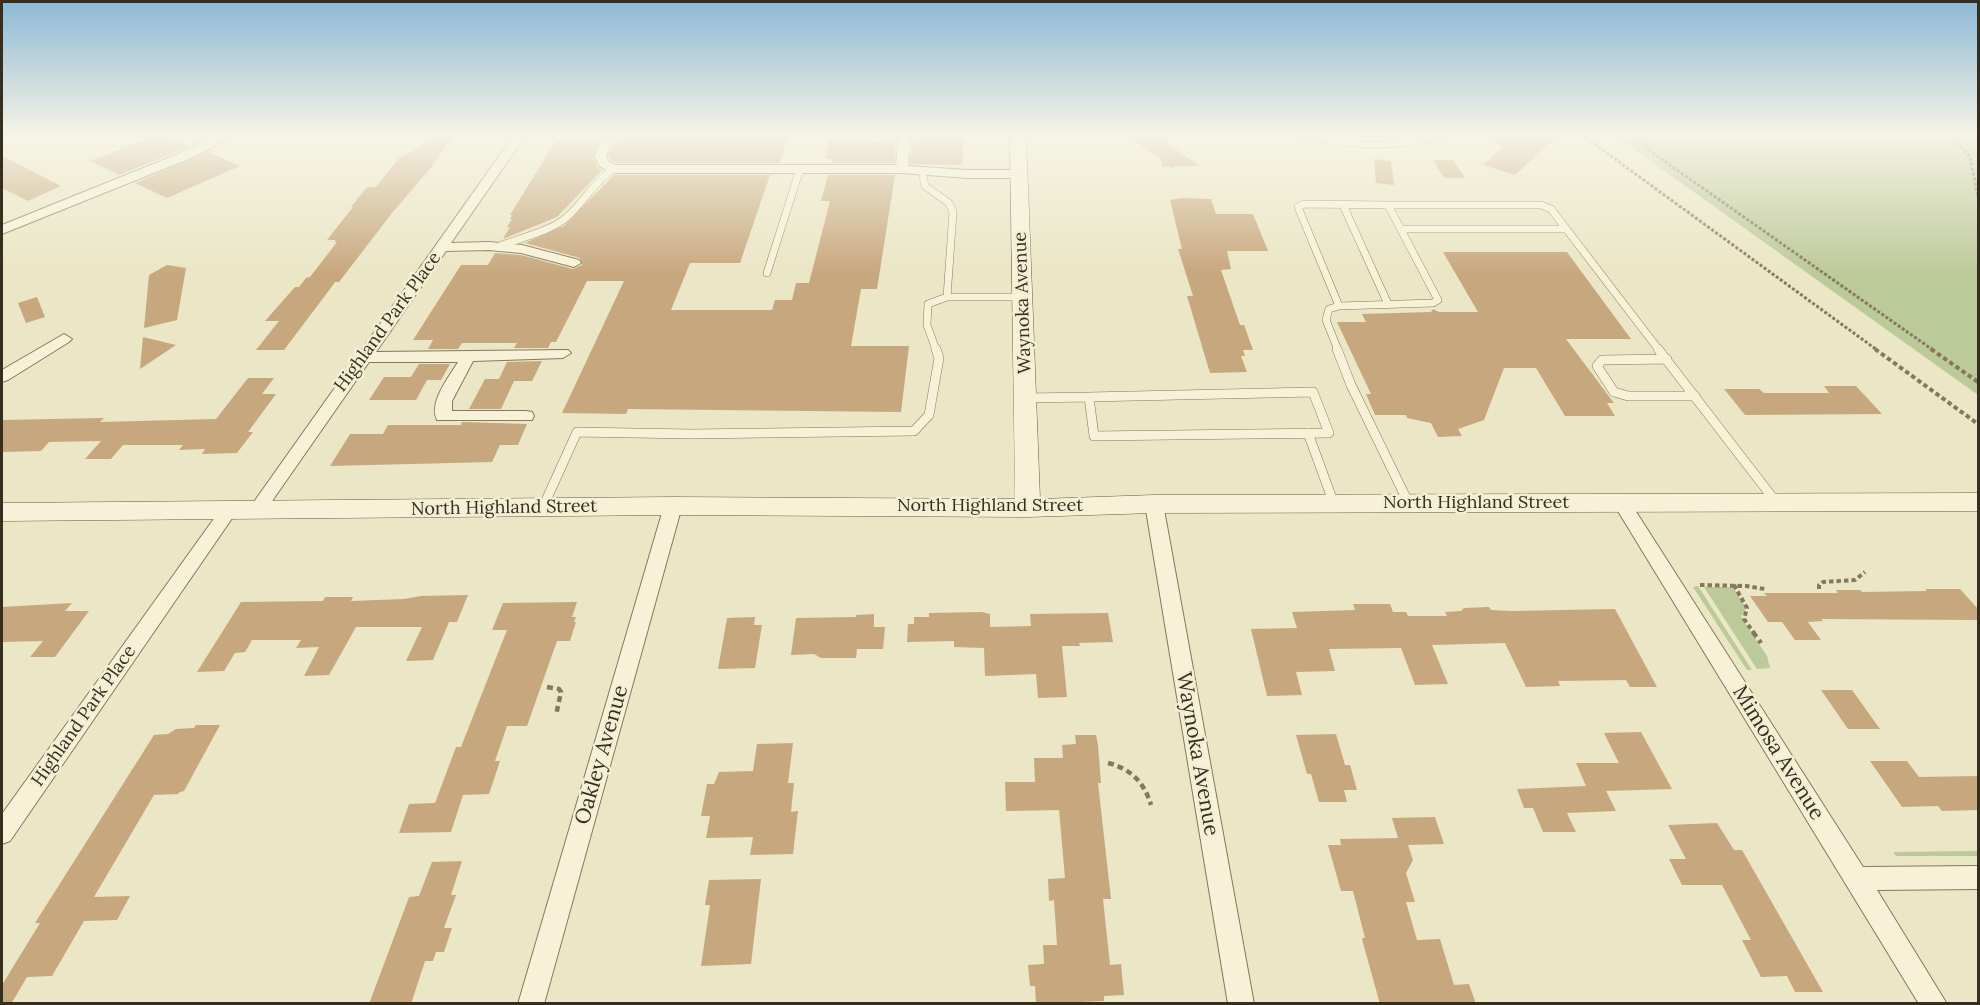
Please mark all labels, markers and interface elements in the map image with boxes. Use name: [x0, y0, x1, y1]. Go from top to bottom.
street label: Waynoka Avenue: [1010, 232, 1036, 374]
street label: Highland Park Place: [330, 248, 446, 396]
street label: North Highland Street: [1383, 492, 1569, 514]
street label: North Highland Street: [897, 495, 1083, 517]
street label: North Highland Street: [411, 496, 597, 520]
street label: Highland Park Place: [27, 641, 141, 791]
street label: Waynoka Avenue: [1170, 670, 1224, 838]
street label: Mimosa Avenue: [1727, 681, 1829, 825]
street label: Oakley Avenue: [570, 682, 634, 828]

